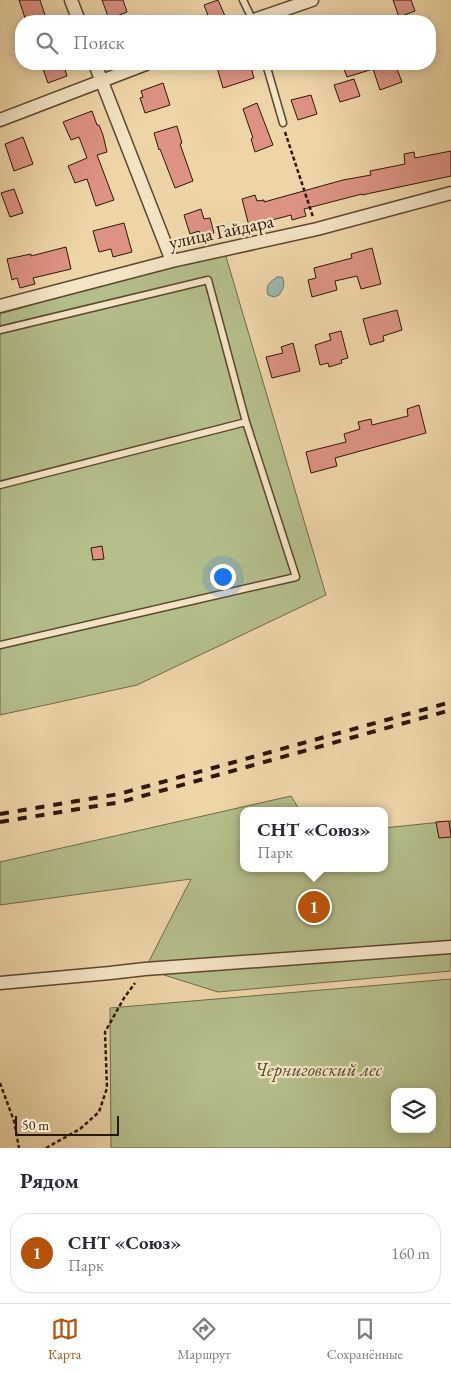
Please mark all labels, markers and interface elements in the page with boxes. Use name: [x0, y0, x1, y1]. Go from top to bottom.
search box: [15, 15, 436, 70]
icon: search: [33, 29, 61, 57]
text: Поиск: [73, 30, 125, 55]
street label: улица Гайдара: [166, 208, 276, 255]
your location: [210, 564, 236, 590]
popup: [240, 807, 388, 872]
text: СНТ «Союз»: [257, 817, 371, 842]
text: Парк: [257, 842, 293, 863]
pin: 1: [298, 888, 330, 926]
park label: Черниговский лес: [254, 1057, 383, 1082]
map controls: [391, 1088, 436, 1133]
button: layers: [391, 1088, 436, 1133]
scale bar: [15, 1113, 119, 1136]
text: 50 m: [22, 1116, 49, 1134]
text: Рядом: [20, 1167, 79, 1194]
text: СНТ «Союз»: [68, 1230, 181, 1255]
text: 1: [33, 1243, 41, 1264]
text: 160 m: [391, 1243, 430, 1264]
text: Парк: [68, 1255, 104, 1276]
tab: Карта: [48, 1315, 81, 1363]
tab: Маршрут: [177, 1315, 231, 1363]
tab: Сохранённые: [327, 1315, 403, 1363]

